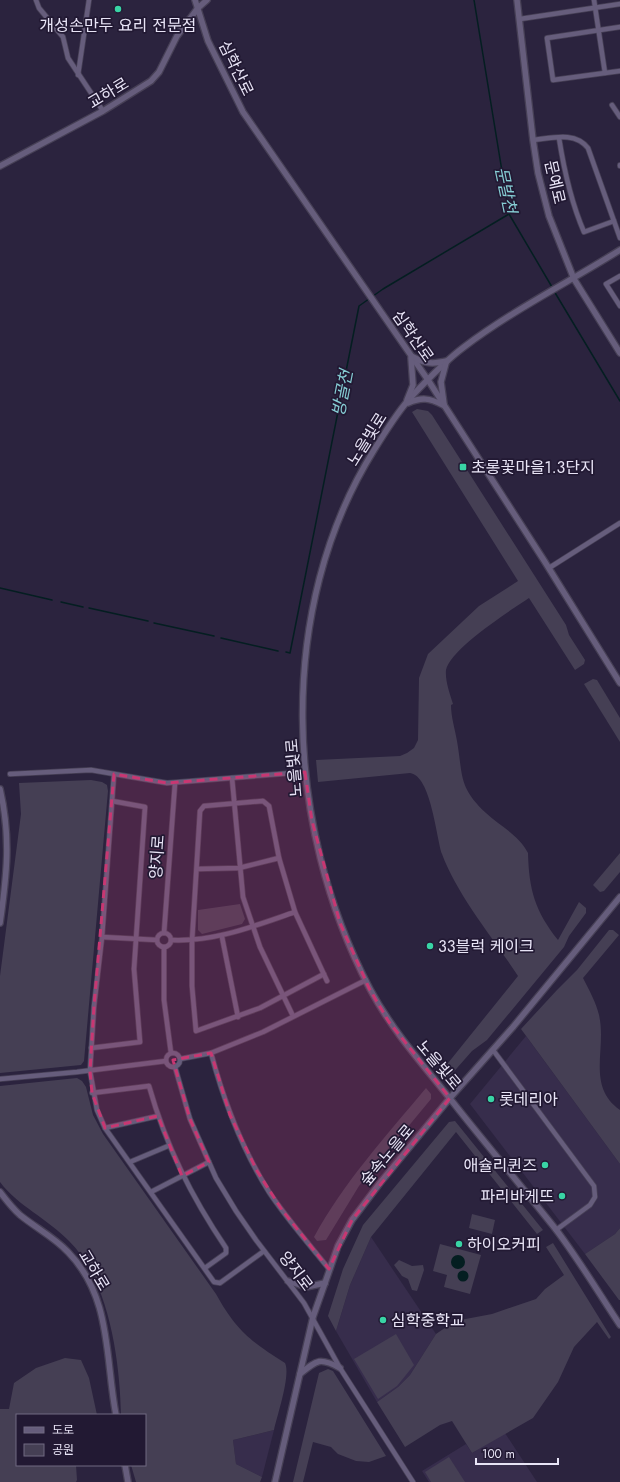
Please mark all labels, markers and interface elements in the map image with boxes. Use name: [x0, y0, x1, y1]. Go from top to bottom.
marker: 개성손만두 요리 전문점: [113, 4, 123, 14]
place label: 개성손만두 요리 전문점: [40, 14, 196, 37]
street label: 심학산로: [213, 36, 259, 100]
street label: 교하로: [83, 72, 133, 114]
street label: 문예로: [539, 158, 571, 206]
water label: 문발천: [489, 165, 523, 218]
street label: 심학산로: [387, 305, 439, 367]
water label: 방골천: [326, 365, 359, 418]
street label: 노을빛로: [342, 408, 392, 470]
place label: 초롱꽃마을1.3단지: [471, 456, 595, 479]
marker: 초롱꽃마을1.3단지: [458, 462, 468, 472]
street label: 노을빛로: [280, 737, 308, 798]
street label: 양지로: [144, 834, 170, 880]
place label: 33블럭 케이크: [438, 935, 534, 958]
marker: 33블럭 케이크: [425, 941, 435, 951]
street label: 노을빛로: [411, 1035, 467, 1095]
place label: 롯데리아: [499, 1088, 558, 1111]
marker: 롯데리아: [486, 1094, 496, 1104]
street label: 숲속노을로: [355, 1119, 420, 1191]
place label: 애슐리퀸즈: [463, 1154, 537, 1177]
marker: 애슐리퀸즈: [540, 1160, 550, 1170]
place label: 파리바게뜨: [480, 1185, 554, 1208]
marker: 파리바게뜨: [557, 1191, 567, 1201]
place label: 하이오커피: [467, 1233, 541, 1256]
marker: 하이오커피: [454, 1239, 464, 1249]
street label: 교하로: [73, 1245, 115, 1295]
street label: 양지로: [274, 1246, 319, 1296]
place label: 심학중학교: [391, 1309, 465, 1332]
marker: 심학중학교: [378, 1315, 388, 1325]
legend: [16, 1414, 146, 1466]
text: 도로: [52, 1421, 74, 1439]
scale bar: [476, 1440, 558, 1466]
text: 공원: [52, 1441, 74, 1459]
text: 100 m: [482, 1445, 515, 1463]

